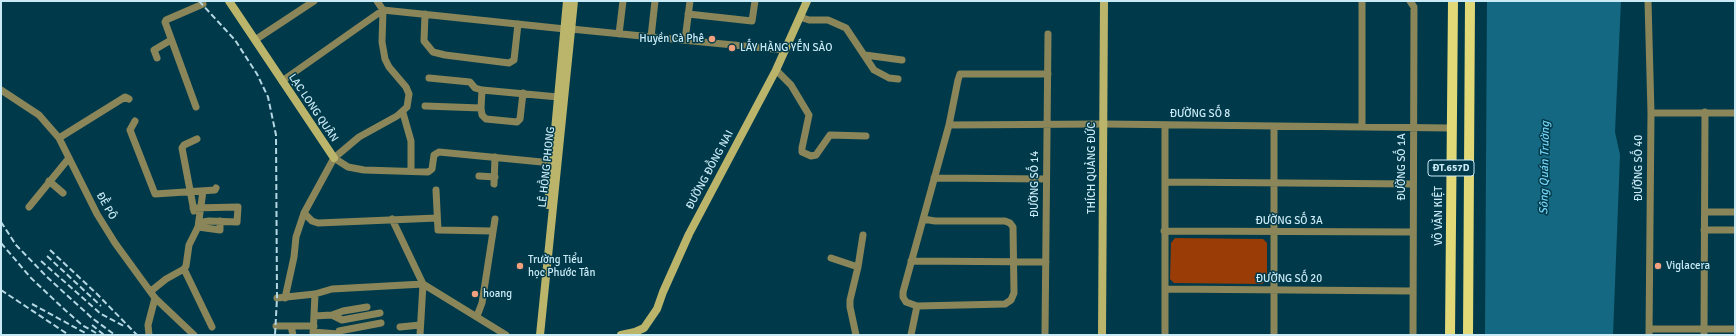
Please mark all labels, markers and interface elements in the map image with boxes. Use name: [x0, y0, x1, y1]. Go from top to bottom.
place label: Huyền Cà Phê: [639, 32, 704, 46]
marker: Huyền Cà Phê: [707, 34, 717, 44]
place label: LẤY HÀNG YẾN SÀO: [740, 41, 832, 55]
marker: LẤY HÀNG YẾN SÀO: [727, 43, 737, 53]
street label: LẠC LONG QUÂN: [285, 71, 341, 145]
street label: ĐƯỜNG SỐ 8: [1170, 107, 1230, 121]
water label: Sông Quán Trường: [1537, 121, 1553, 215]
street label: THÍCH QUẢNG ĐỨC: [1085, 122, 1099, 214]
street label: LÊ HỒNG PHONG: [536, 126, 558, 208]
street label: ĐƯỜNG ĐỒNG NAI: [684, 128, 736, 212]
street label: ĐƯỜNG SỐ 1A: [1395, 133, 1409, 201]
street label: ĐƯỜNG SỐ 40: [1632, 135, 1646, 201]
street label: ĐƯỜNG SỐ 14: [1028, 151, 1042, 217]
road number: ĐT.657D: [1428, 160, 1474, 176]
street label: VÕ VĂN KIỆT: [1432, 186, 1446, 246]
street label: ĐỀ PÔ: [93, 190, 119, 222]
street label: ĐƯỜNG SỐ 3A: [1255, 214, 1323, 228]
place label: Trường Tiểu học Phước Tân: [528, 253, 595, 279]
place label: Viglacera: [1666, 259, 1710, 273]
marker: Trường Tiểu học Phước Tân: [515, 261, 525, 271]
marker: Viglacera: [1653, 261, 1663, 271]
street label: ĐƯỜNG SỐ 20: [1256, 272, 1322, 286]
place label: hoang: [483, 287, 512, 301]
marker: hoang: [470, 289, 480, 299]

